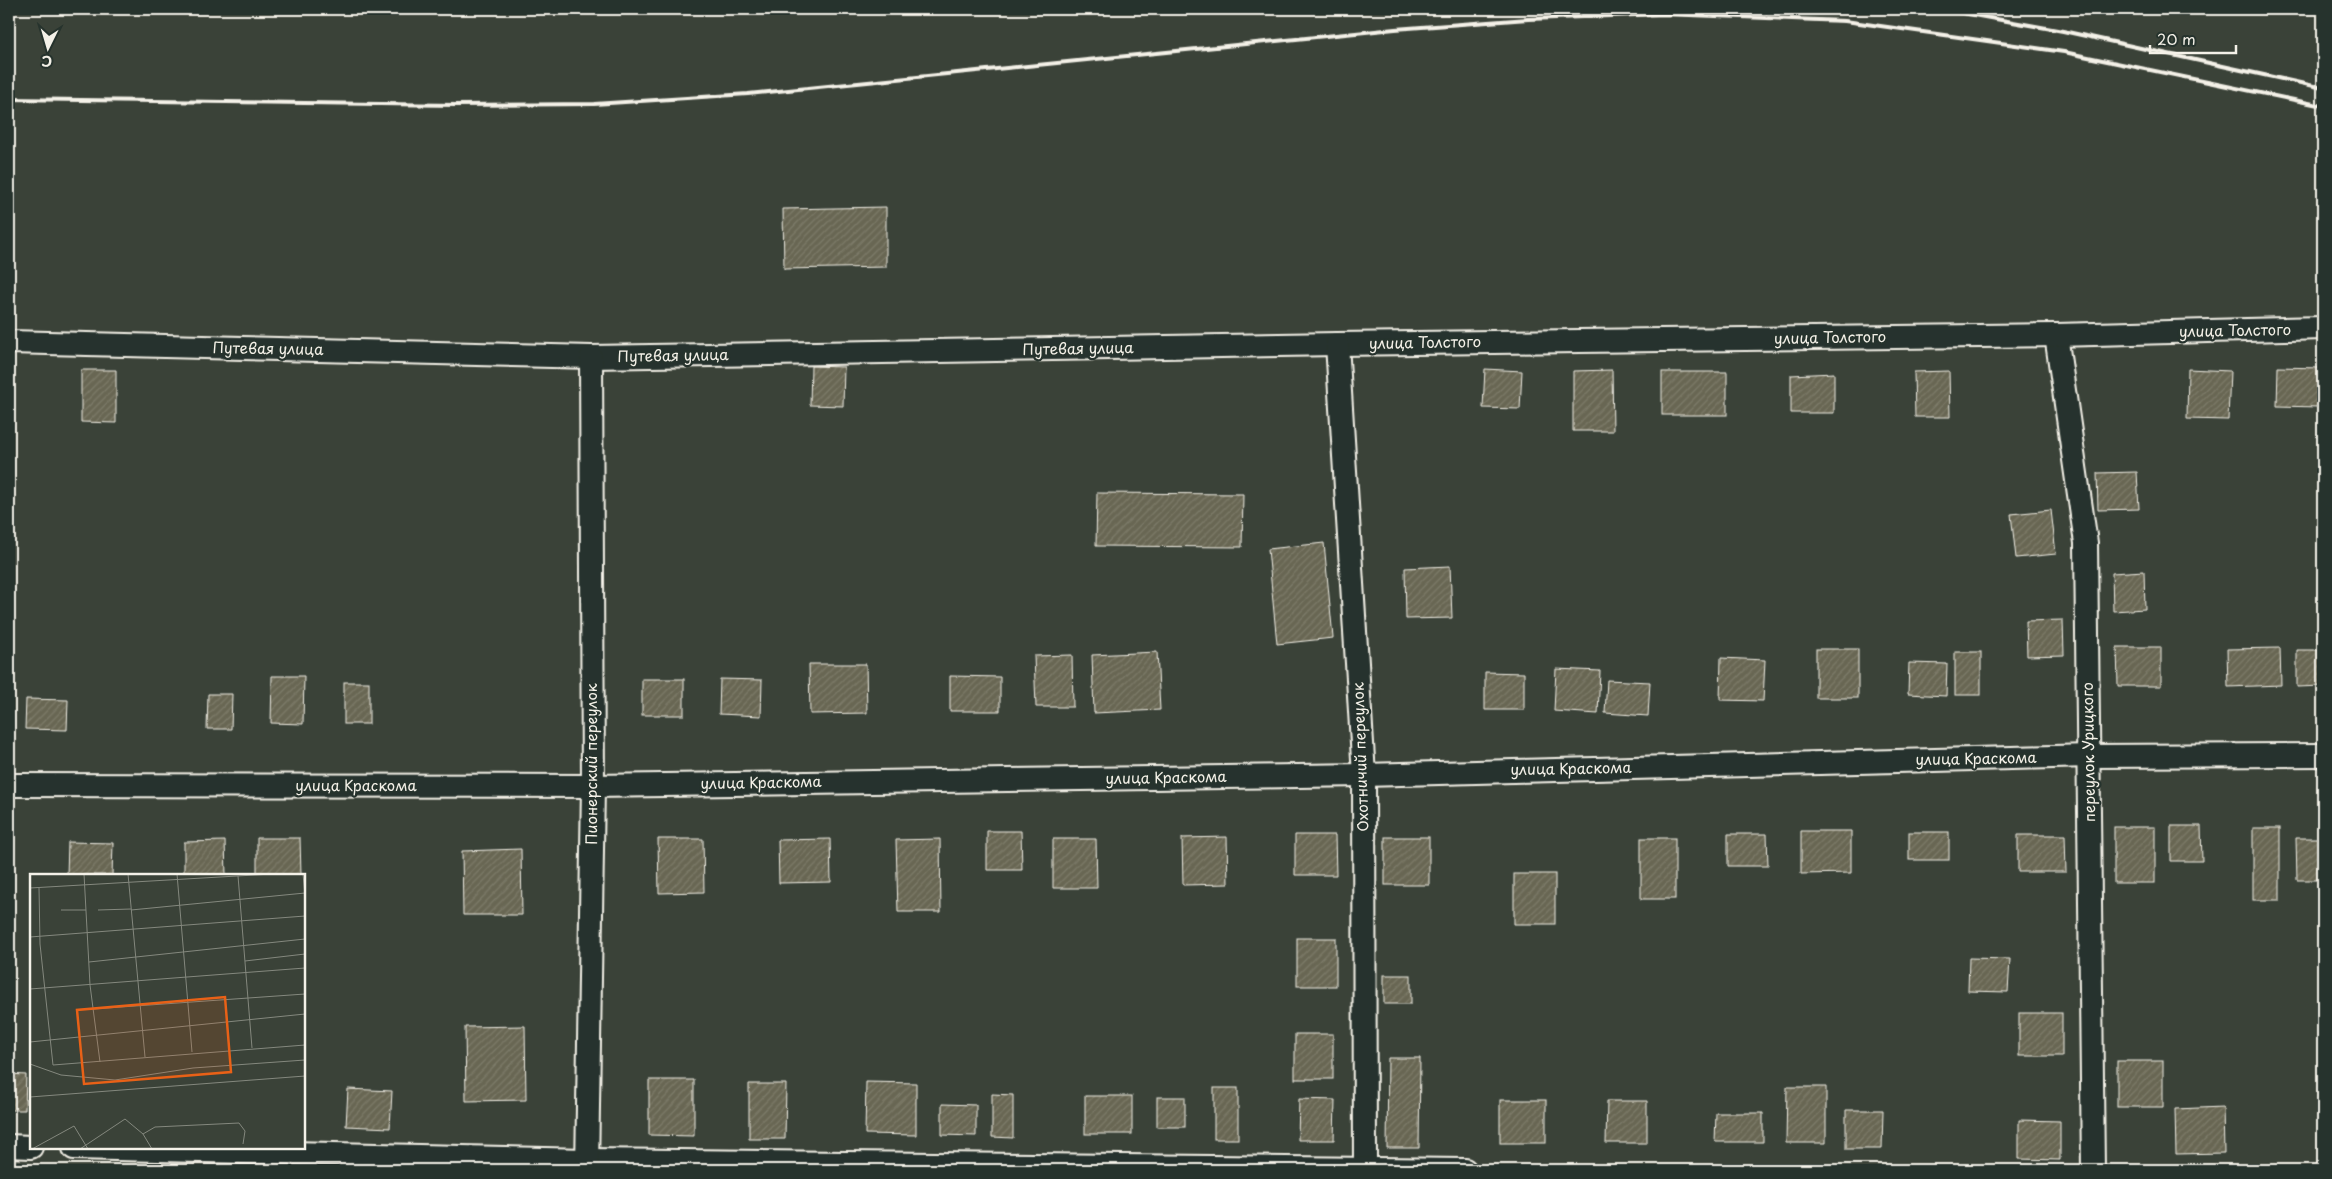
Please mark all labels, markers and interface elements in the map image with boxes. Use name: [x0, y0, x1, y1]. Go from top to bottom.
north arrow: [22, 22, 72, 72]
scale bar: [2150, 22, 2236, 54]
text: 20 m: [2157, 27, 2196, 50]
text: С: [41, 51, 53, 72]
street label: улица Толстого: [2179, 317, 2291, 342]
street label: улица Толстого: [1774, 324, 1886, 349]
street label: улица Толстого: [1369, 329, 1481, 354]
street label: Путевая улица: [212, 335, 324, 360]
street label: Путевая улица: [1022, 335, 1134, 360]
street label: Путевая улица: [617, 342, 729, 367]
street label: Охотничий переулок: [1345, 682, 1374, 832]
street label: переулок Урицкого: [2075, 682, 2100, 822]
street label: Пионерский переулок: [579, 683, 602, 845]
street label: улица Краскома: [1915, 745, 2038, 770]
street label: улица Краскома: [1510, 755, 1633, 780]
street label: улица Краскома: [1105, 764, 1228, 789]
street label: улица Краскома: [700, 769, 823, 794]
street label: улица Краскома: [295, 773, 418, 796]
inset map: [30, 874, 305, 1149]

